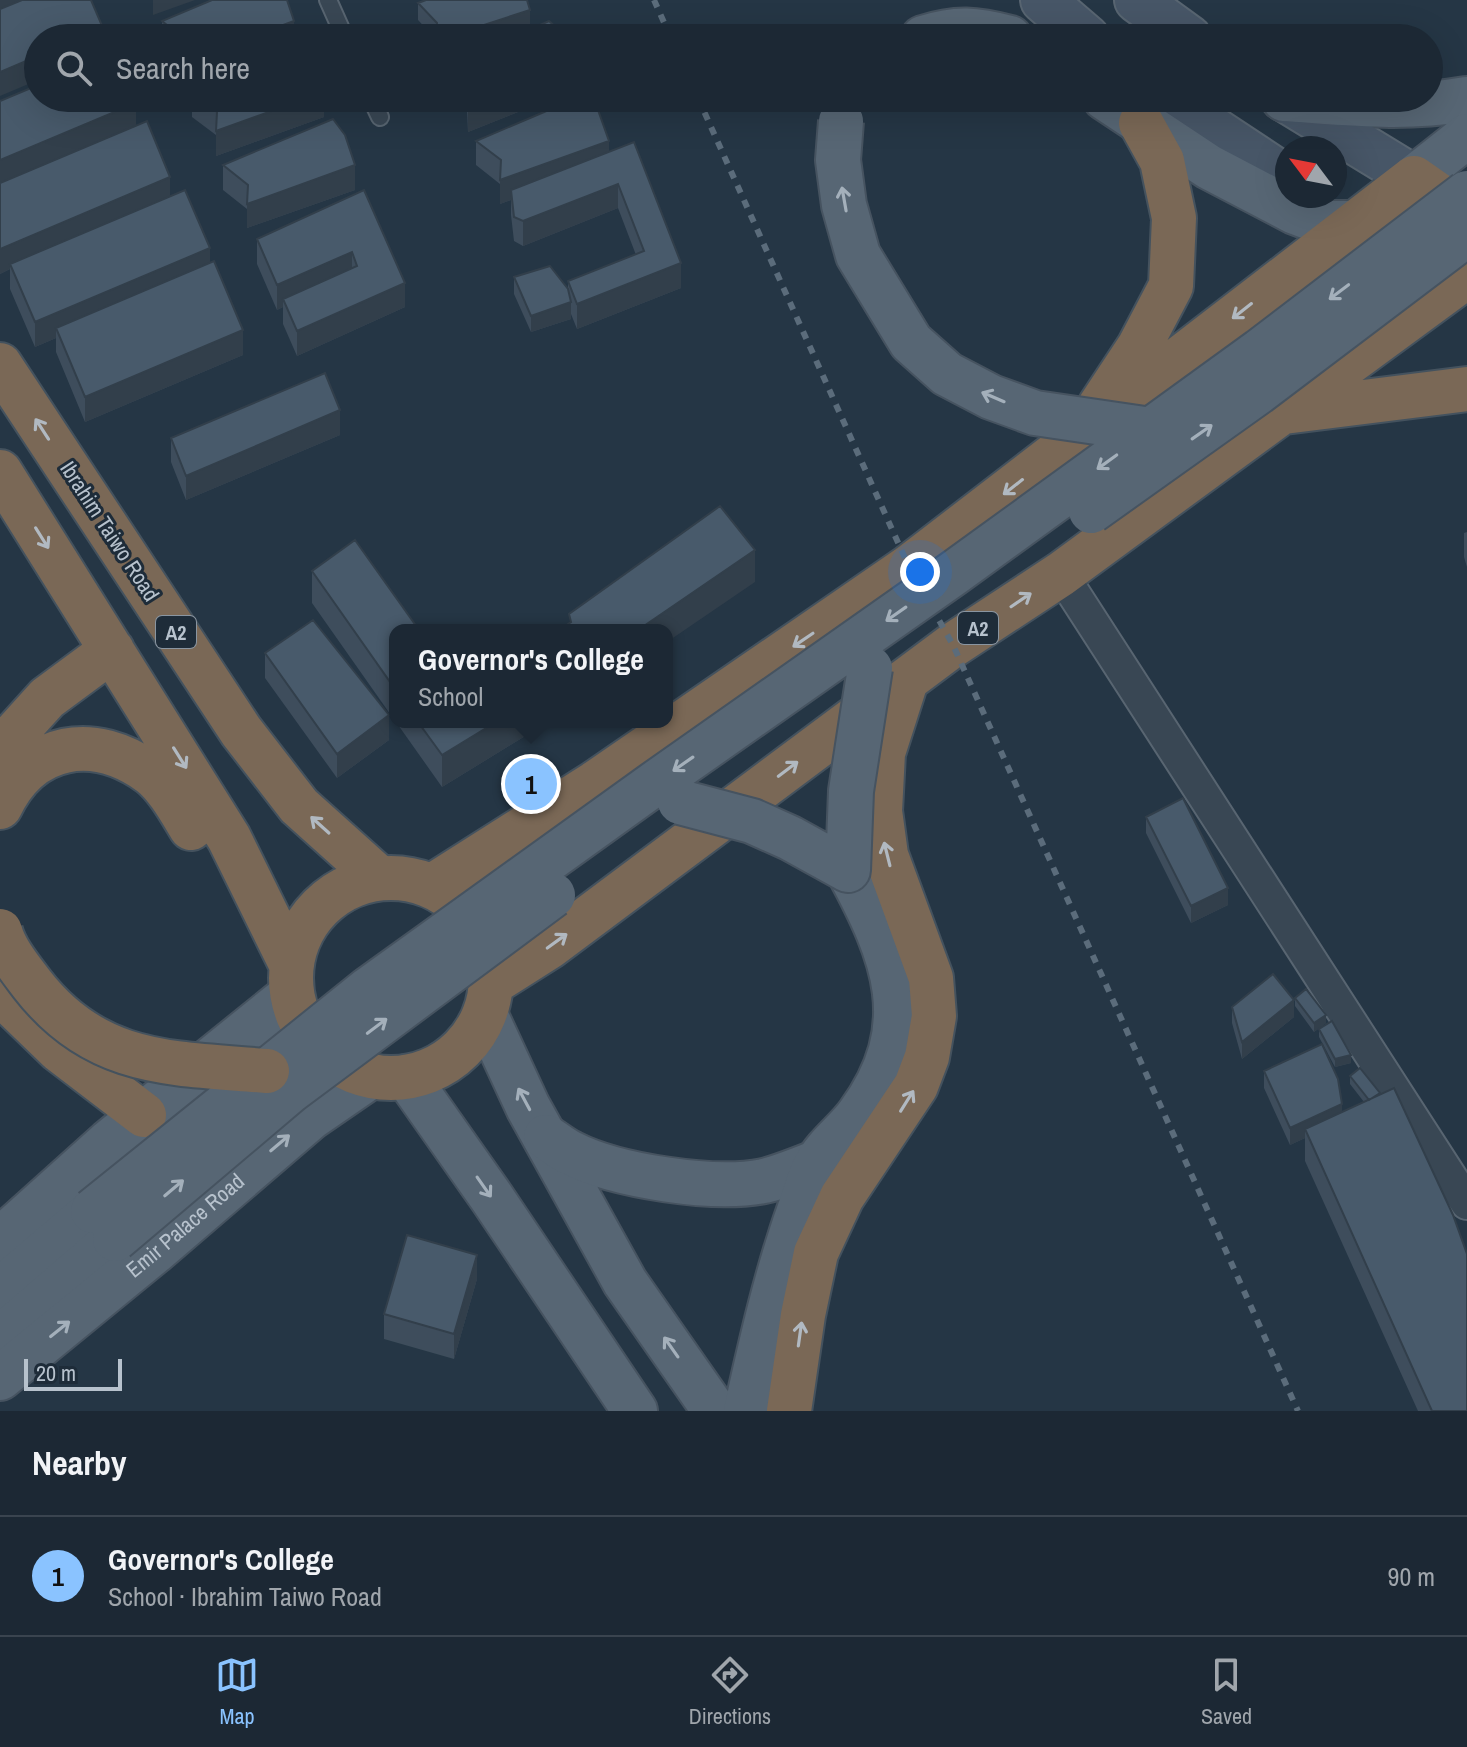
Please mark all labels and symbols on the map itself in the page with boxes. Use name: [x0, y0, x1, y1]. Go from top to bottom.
north arrow: [1275, 136, 1347, 208]
one-way arrow: [835, 186, 850, 212]
one-way arrow: [1329, 283, 1350, 300]
one-way arrow: [1232, 303, 1253, 320]
one-way arrow: [981, 388, 1006, 403]
one-way arrow: [34, 418, 50, 441]
one-way arrow: [1190, 424, 1212, 440]
one-way arrow: [1097, 454, 1118, 471]
street label: Ibrahim Taiwo Road: [53, 455, 167, 607]
one-way arrow: [1003, 479, 1025, 496]
one-way arrow: [34, 526, 50, 549]
your location: [900, 552, 940, 592]
one-way arrow: [1009, 592, 1032, 608]
one-way arrow: [885, 606, 907, 622]
road number: A2: [958, 612, 998, 644]
road number: A2: [156, 616, 196, 648]
one-way arrow: [793, 632, 815, 648]
one-way arrow: [172, 746, 188, 769]
pin: 1: [505, 754, 557, 814]
one-way arrow: [672, 756, 694, 772]
one-way arrow: [777, 760, 798, 777]
one-way arrow: [310, 816, 330, 834]
one-way arrow: [879, 841, 894, 867]
one-way arrow: [546, 933, 567, 950]
one-way arrow: [366, 1017, 387, 1034]
one-way arrow: [516, 1088, 532, 1112]
one-way arrow: [899, 1090, 915, 1113]
one-way arrow: [270, 1134, 290, 1152]
street label: Emir Palace Road: [120, 1166, 250, 1284]
one-way arrow: [476, 1175, 492, 1197]
one-way arrow: [164, 1179, 184, 1197]
one-way arrow: [49, 1320, 70, 1337]
one-way arrow: [793, 1322, 808, 1347]
one-way arrow: [663, 1337, 679, 1359]
scale bar: [24, 1355, 122, 1391]

